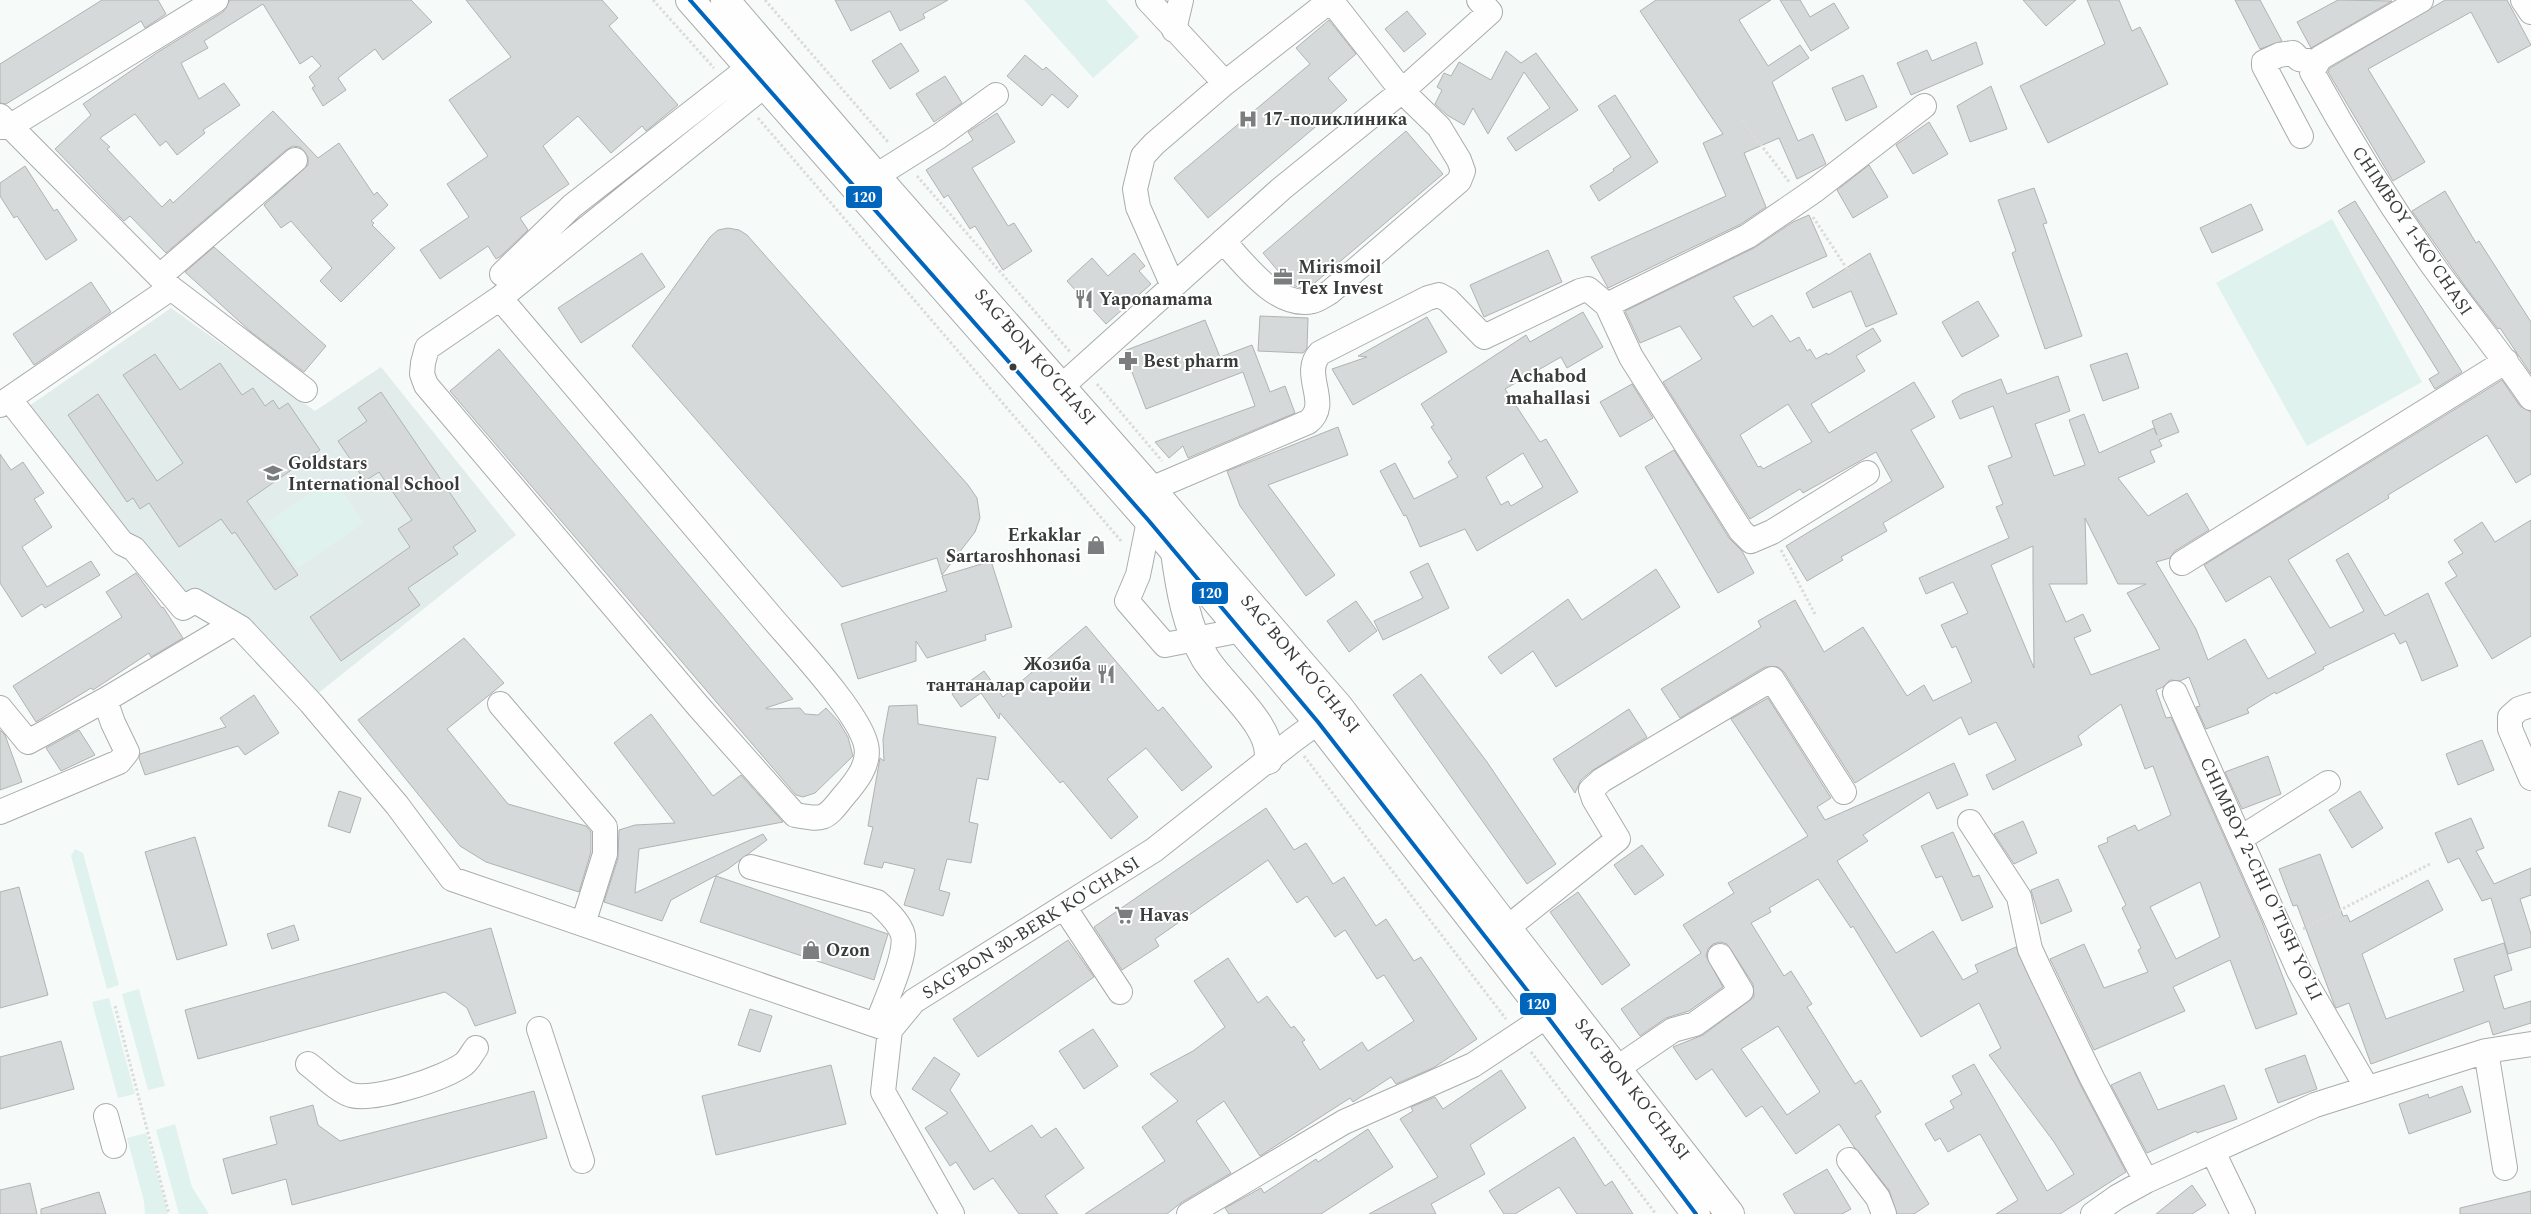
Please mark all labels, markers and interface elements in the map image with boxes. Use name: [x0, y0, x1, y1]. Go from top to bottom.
place label: 17-поликлиника: [1263, 106, 1408, 133]
hospital icon: 17-поликлиника: [1237, 108, 1259, 130]
street label: CHIMBOY 1-KO'CHASI: [2345, 141, 2479, 321]
line badge: 120: [845, 185, 883, 209]
text: 120: [852, 187, 876, 208]
place label: Mirismoil Tex Invest: [1298, 254, 1384, 302]
office icon: Mirismoil Tex Invest: [1272, 266, 1294, 288]
street label: SAG’BON KO’CHASI: [968, 282, 1102, 432]
place label: Yaponamama: [1099, 286, 1213, 313]
restaurant icon: Yaponamama: [1073, 288, 1095, 310]
place label: Best pharm: [1143, 348, 1239, 375]
pharmacy icon: Best pharm: [1117, 350, 1139, 372]
unlabelled marker: [1008, 362, 1018, 372]
district label: Achabod mahallasi: [1505, 362, 1591, 413]
place label: Goldstars International School: [288, 450, 460, 498]
school or university icon: Goldstars International School: [262, 462, 284, 484]
place label: Erkaklar Sartaroshhonasi: [946, 522, 1081, 570]
shop icon: Erkaklar Sartaroshhonasi: [1085, 534, 1107, 556]
line badge: 120: [1191, 581, 1229, 605]
text: 120: [1198, 583, 1222, 604]
street label: SAG’BON KO’CHASI: [1234, 589, 1366, 739]
place label: Жозиба тантаналар саройи: [927, 651, 1092, 699]
restaurant icon: Жозиба тантаналар саройи: [1095, 663, 1117, 685]
street label: CHIMBOY 2-CHI O'TISH YO'LI: [2193, 753, 2329, 1005]
street label: SAG'BON 30-BERK KO'CHASI: [917, 850, 1145, 1006]
place label: Havas: [1139, 902, 1189, 929]
supermarket icon: Havas: [1113, 904, 1135, 926]
place label: Ozon: [826, 937, 870, 964]
shop icon: Ozon: [800, 939, 822, 961]
line badge: 120: [1519, 992, 1557, 1016]
text: 120: [1526, 994, 1550, 1015]
street label: SAG’BON KO’CHASI: [1568, 1012, 1696, 1166]

